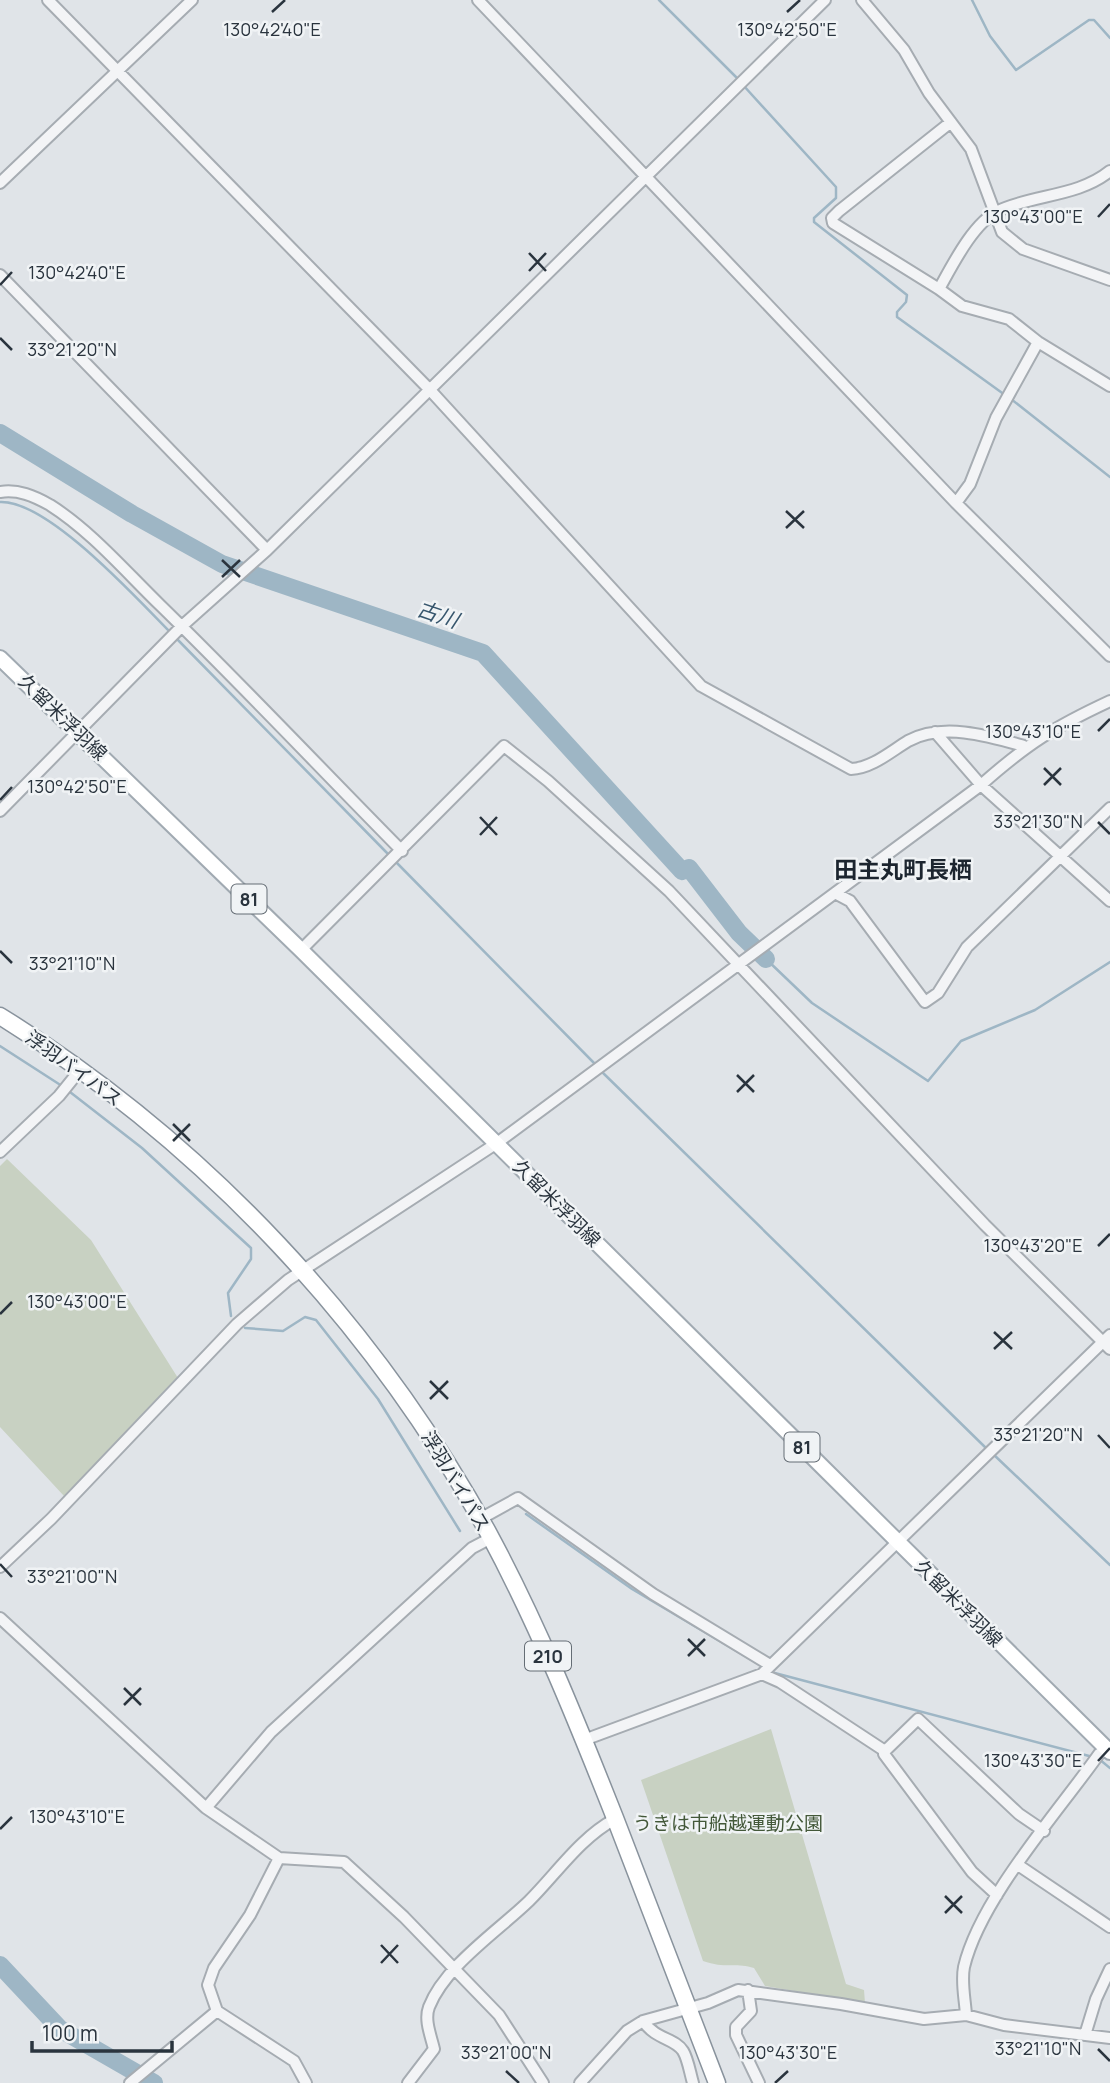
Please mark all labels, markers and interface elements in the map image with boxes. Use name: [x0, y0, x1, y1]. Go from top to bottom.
text: 130°42'40"E: [223, 17, 321, 41]
text: 130°42'50"E: [737, 17, 837, 41]
text: 130°43'00"E: [983, 204, 1083, 228]
text: 130°42'40"E: [28, 260, 126, 284]
text: 33°21'20"N: [27, 337, 117, 361]
water label: 古川: [414, 594, 464, 635]
street label: 久留米浮羽線: [13, 668, 113, 766]
text: 130°43'10"E: [985, 719, 1081, 743]
text: 130°42'50"E: [27, 774, 127, 798]
text: 33°21'30"N: [993, 809, 1083, 833]
district label: 田主丸町長栖: [834, 853, 972, 885]
road number: 81: [232, 884, 266, 914]
text: 33°21'10"N: [29, 951, 115, 975]
street label: 浮羽バイパス: [20, 1024, 128, 1112]
street label: 久留米浮羽線: [507, 1153, 607, 1253]
text: 130°43'20"E: [983, 1233, 1083, 1257]
text: 130°43'00"E: [27, 1289, 127, 1313]
text: 33°21'20"N: [993, 1422, 1083, 1446]
street label: 浮羽バイパス: [416, 1426, 496, 1536]
road number: 81: [784, 1432, 820, 1462]
street label: 久留米浮羽線: [909, 1553, 1009, 1653]
text: 33°21'00"N: [27, 1564, 117, 1588]
road number: 210: [525, 1642, 571, 1671]
text: 130°43'30"E: [984, 1748, 1082, 1772]
text: 130°43'10"E: [29, 1804, 125, 1828]
park label: うきは市船越運動公園: [633, 1810, 823, 1836]
scale bar: [32, 2010, 172, 2054]
text: 100 m: [42, 2019, 98, 2047]
text: 33°21'10"N: [995, 2036, 1081, 2060]
text: 33°21'00"N: [461, 2040, 551, 2064]
text: 130°43'30"E: [739, 2040, 837, 2064]

